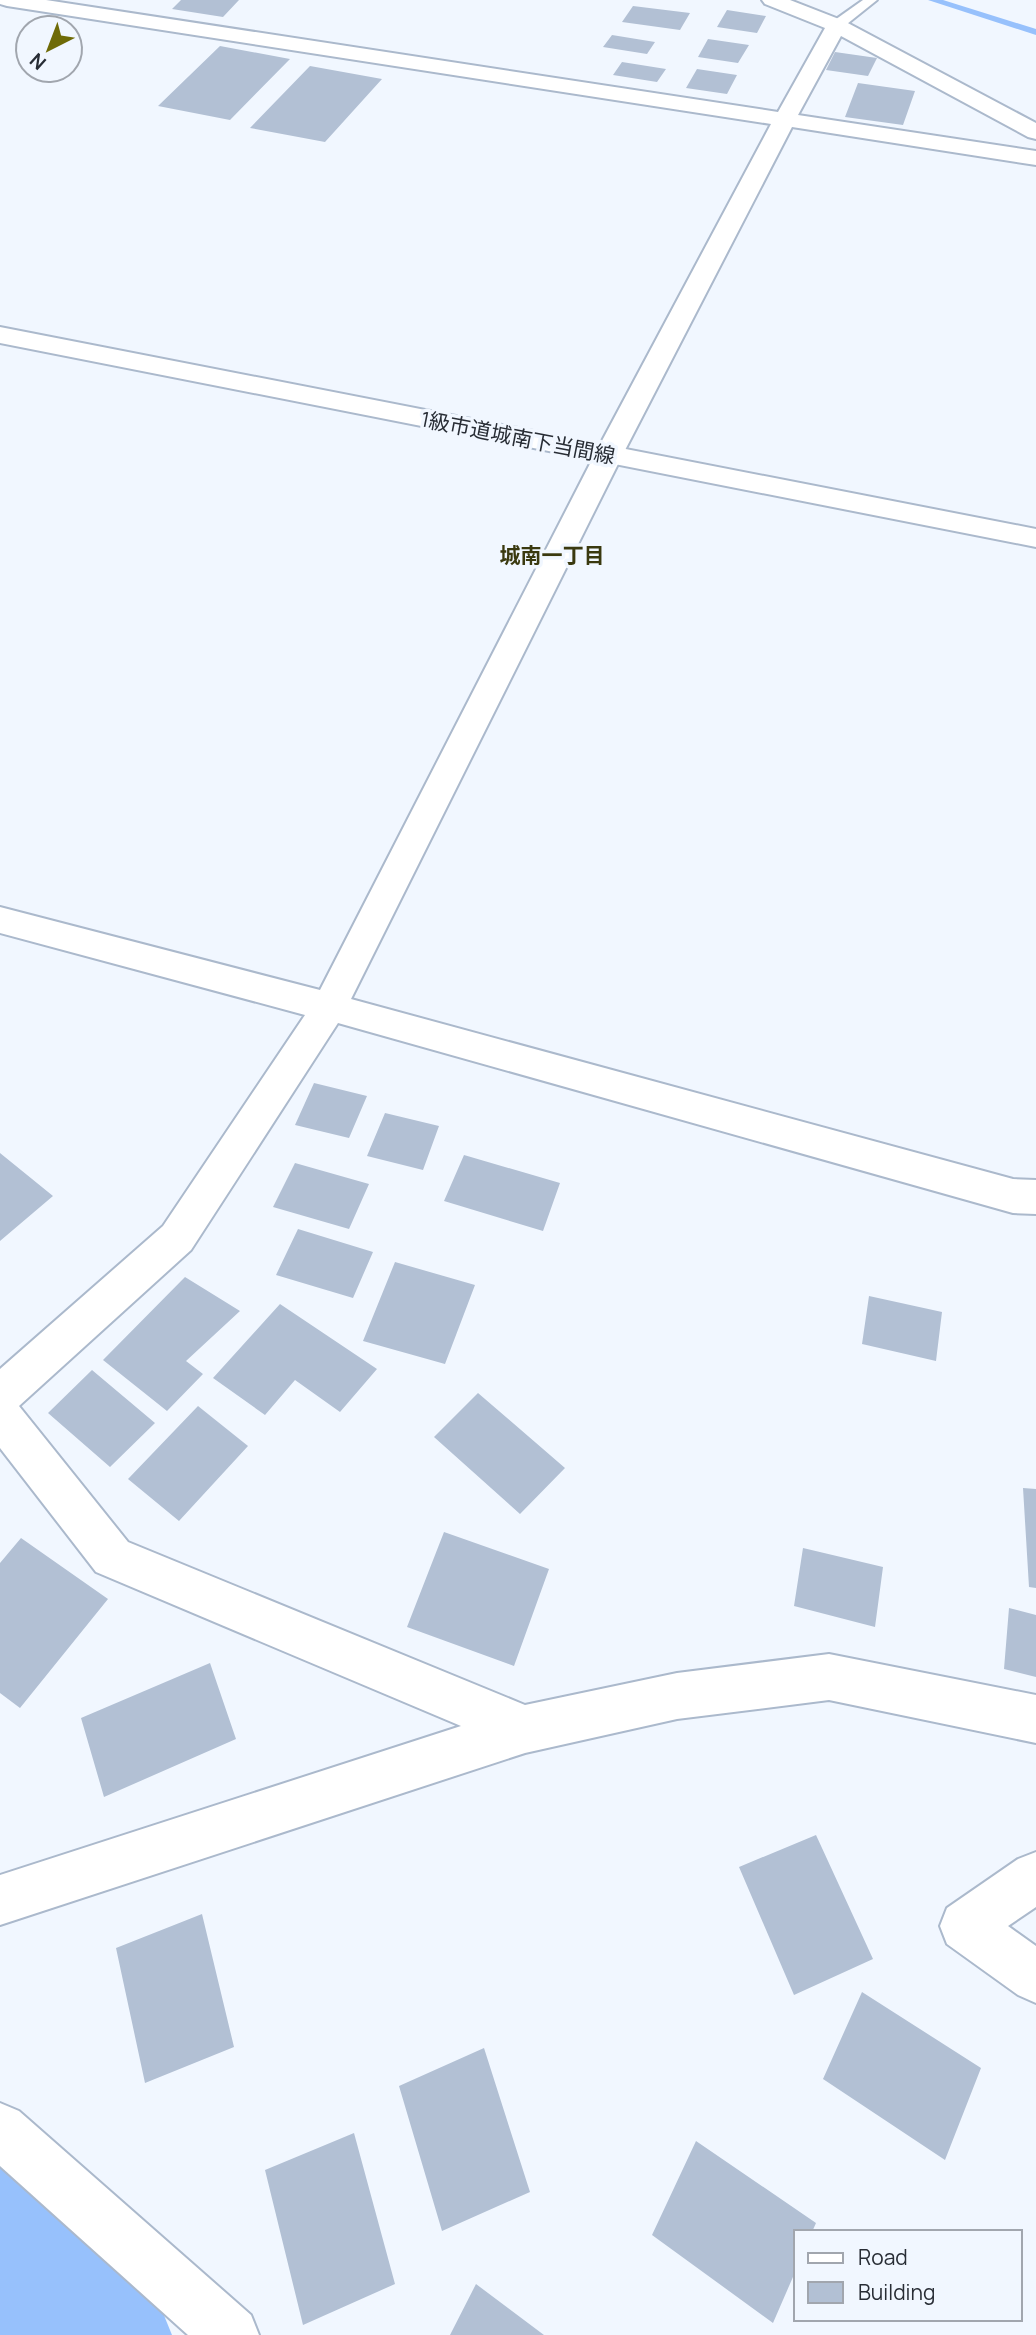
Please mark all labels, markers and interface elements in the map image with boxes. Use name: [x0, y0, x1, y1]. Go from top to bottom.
north arrow: [14, 14, 84, 84]
text: N: [24, 47, 51, 76]
street label: 1級市道城南下当間線: [419, 404, 617, 470]
district label: 城南一丁目: [500, 541, 605, 569]
legend: [794, 2230, 1022, 2321]
text: Road: [858, 2243, 908, 2271]
text: Building: [858, 2278, 935, 2306]

